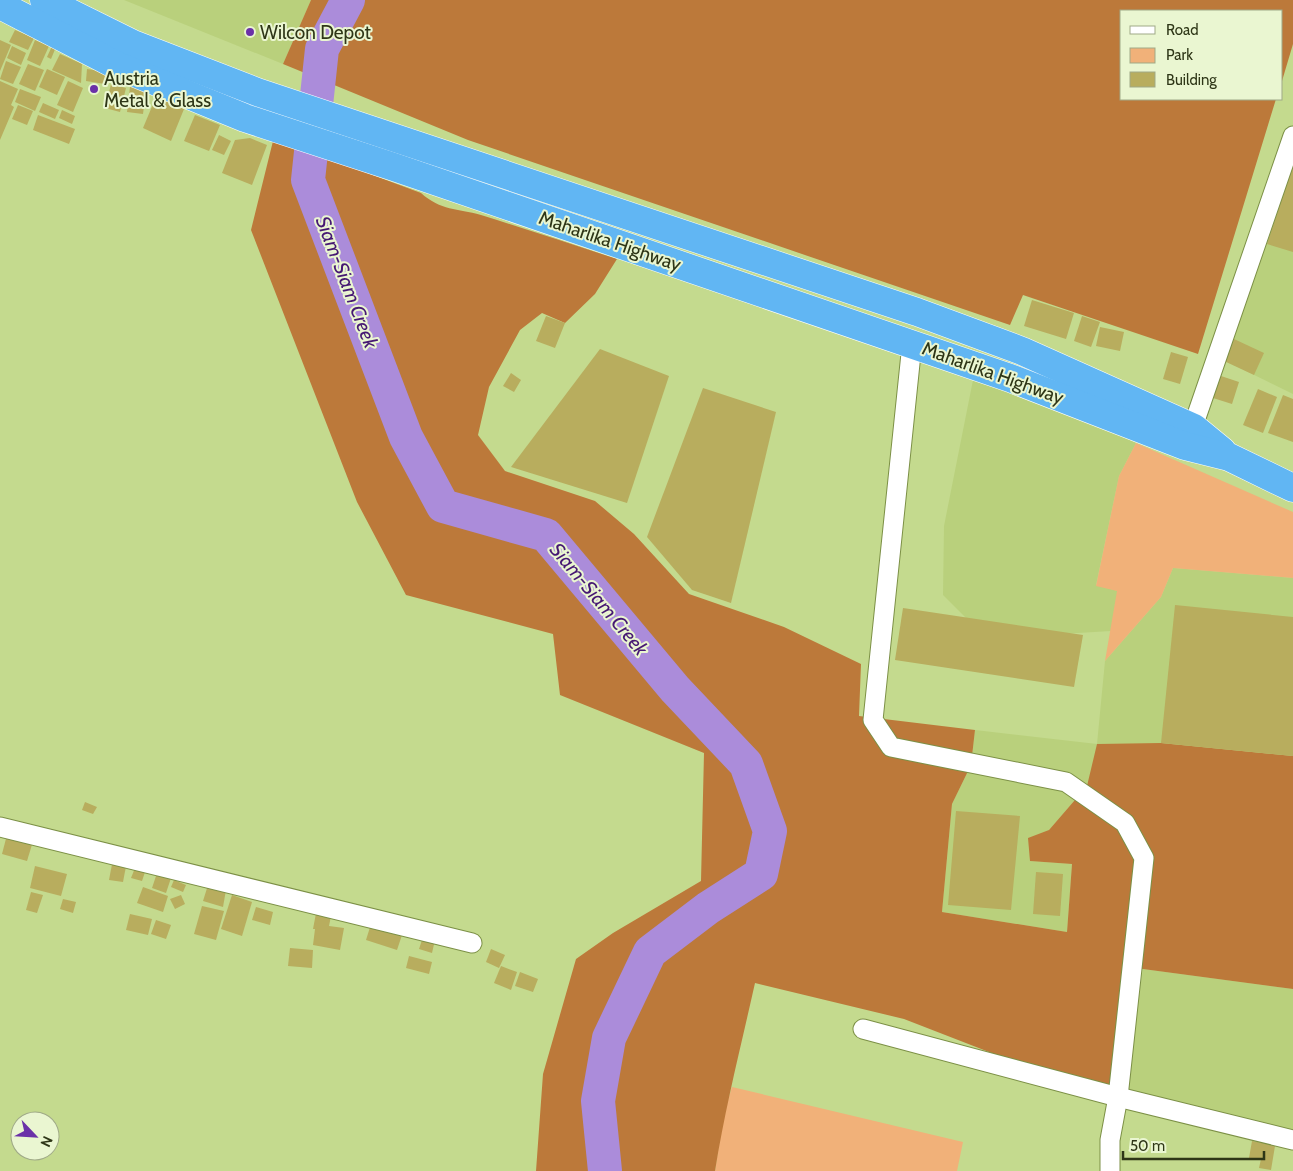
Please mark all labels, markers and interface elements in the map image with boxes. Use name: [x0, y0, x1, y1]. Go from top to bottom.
legend: [1120, 10, 1283, 100]
place label: Wilcon Depot: [260, 21, 371, 44]
text: Road: [1166, 21, 1199, 39]
marker: Wilcon Depot: [244, 26, 256, 38]
text: Park: [1166, 46, 1193, 64]
place label: Austria Metal & Glass: [104, 67, 211, 112]
text: Building: [1166, 71, 1217, 89]
marker: Austria Metal & Glass: [88, 83, 100, 95]
street label: Maharlika Highway: [536, 206, 685, 276]
water label: Siam-Siam Creek: [311, 213, 384, 353]
street label: Maharlika Highway: [919, 337, 1067, 409]
water label: Siam-Siam Creek: [545, 538, 654, 661]
north arrow: [10, 1111, 60, 1161]
scale bar: [1123, 1128, 1264, 1160]
text: N: [37, 1133, 57, 1150]
text: 50 m: [1130, 1137, 1165, 1155]

